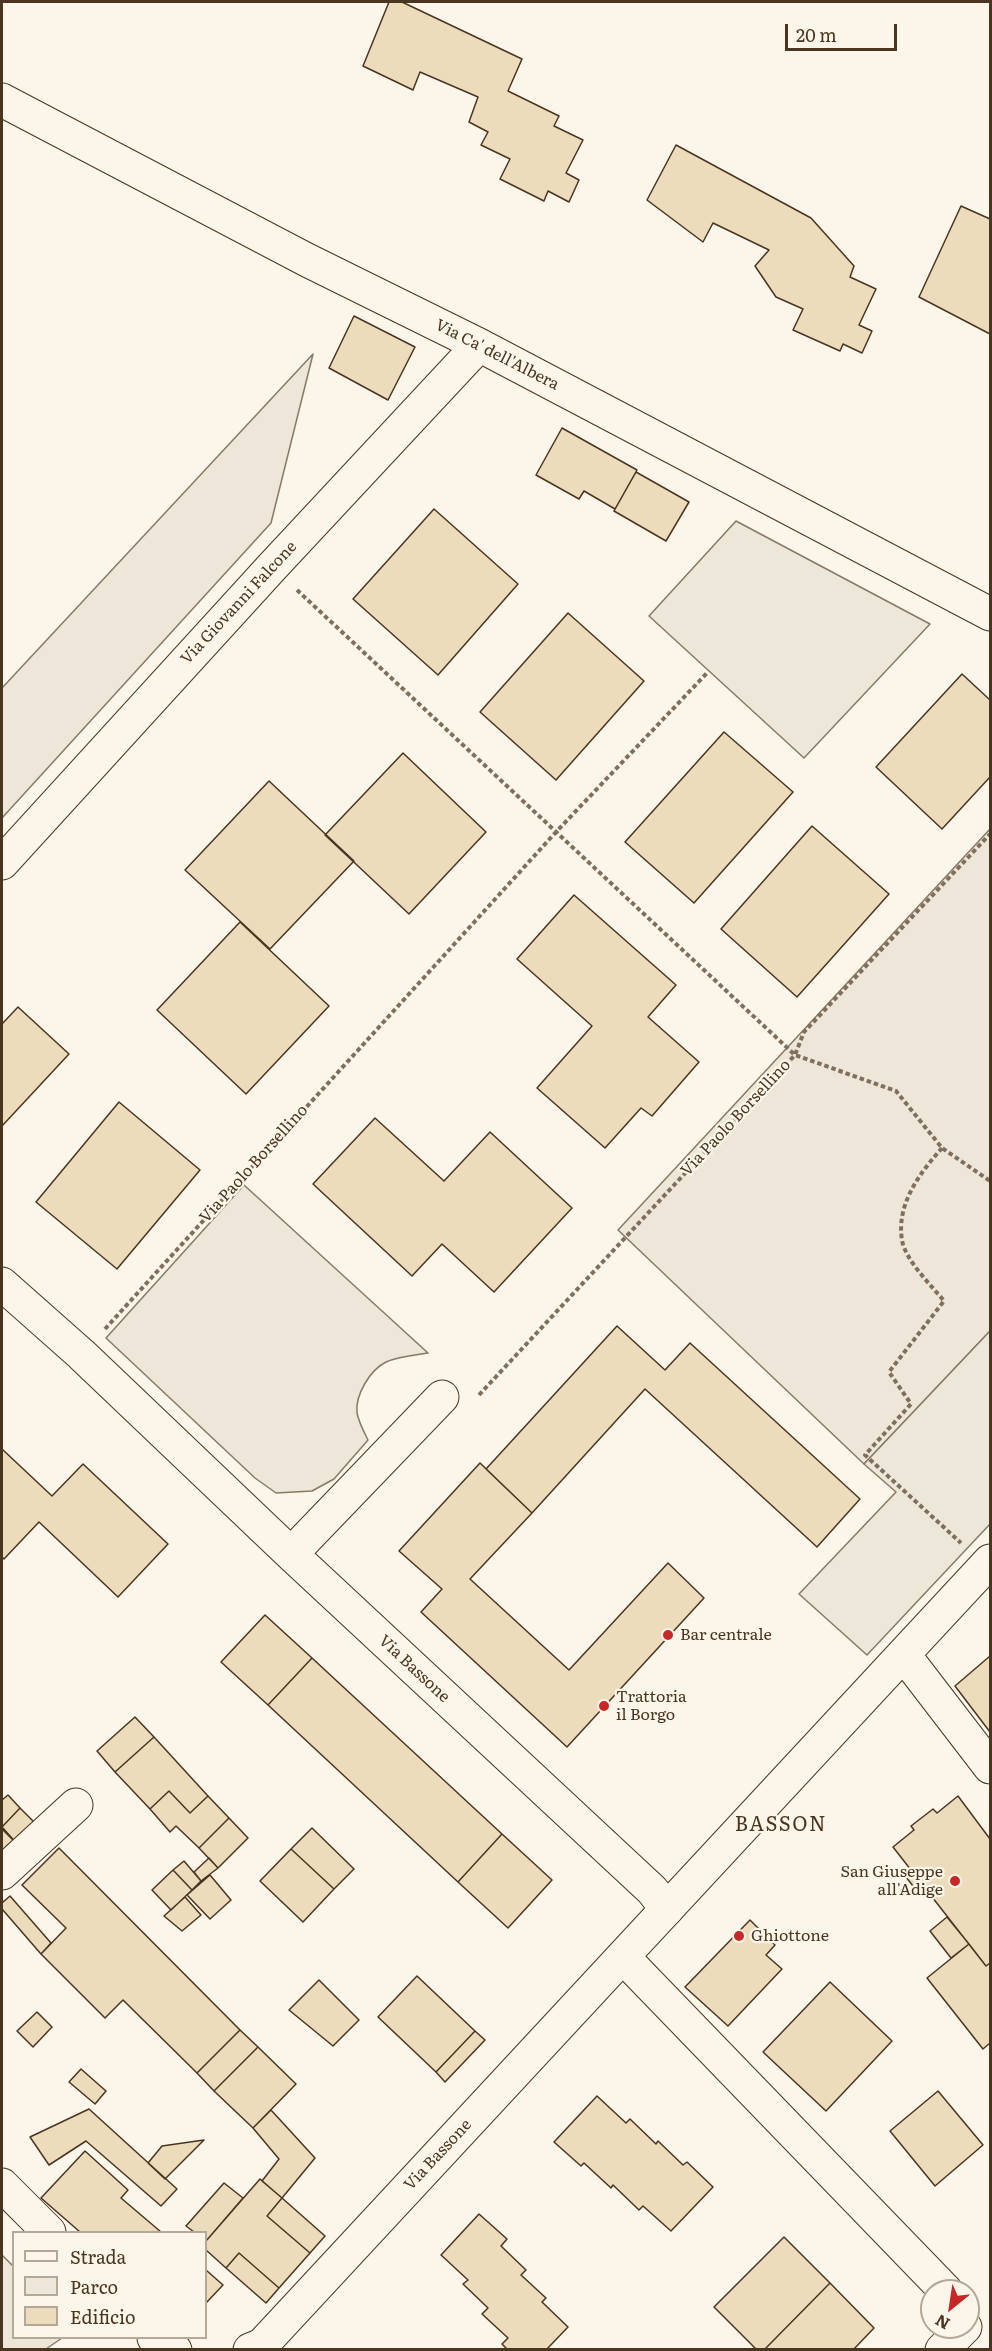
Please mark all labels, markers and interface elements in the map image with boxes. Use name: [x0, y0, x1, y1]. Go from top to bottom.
scale bar: [788, 12, 900, 50]
text: 20 m: [796, 21, 837, 48]
street label: Via Ca' dell'Albera: [432, 315, 562, 395]
street label: Via Giovanni Falcone: [177, 537, 301, 669]
street label: Via Paolo Borsellino: [677, 1056, 795, 1180]
street label: Via Paolo Borsellino: [196, 1101, 312, 1227]
place label: Bar centrale: [680, 1625, 772, 1645]
marker: Bar centrale: [661, 1628, 675, 1642]
street label: Via Bassone: [374, 1631, 454, 1707]
place label: Trattoria il Borgo: [616, 1687, 687, 1725]
marker: Trattoria il Borgo: [597, 1699, 611, 1713]
district label: BASSON: [735, 1813, 827, 1837]
place label: San Giuseppe all'Adige: [841, 1862, 943, 1900]
marker: San Giuseppe all'Adige: [948, 1874, 962, 1888]
place label: Ghiottone: [751, 1926, 829, 1946]
marker: Ghiottone: [732, 1929, 746, 1943]
street label: Via Bassone: [400, 2115, 476, 2195]
legend: [12, 2231, 207, 2339]
text: Strada: [70, 2243, 126, 2270]
text: Parco: [70, 2273, 118, 2300]
north arrow: [920, 2279, 980, 2339]
text: Edificio: [70, 2303, 136, 2330]
text: N: [930, 2309, 954, 2337]

